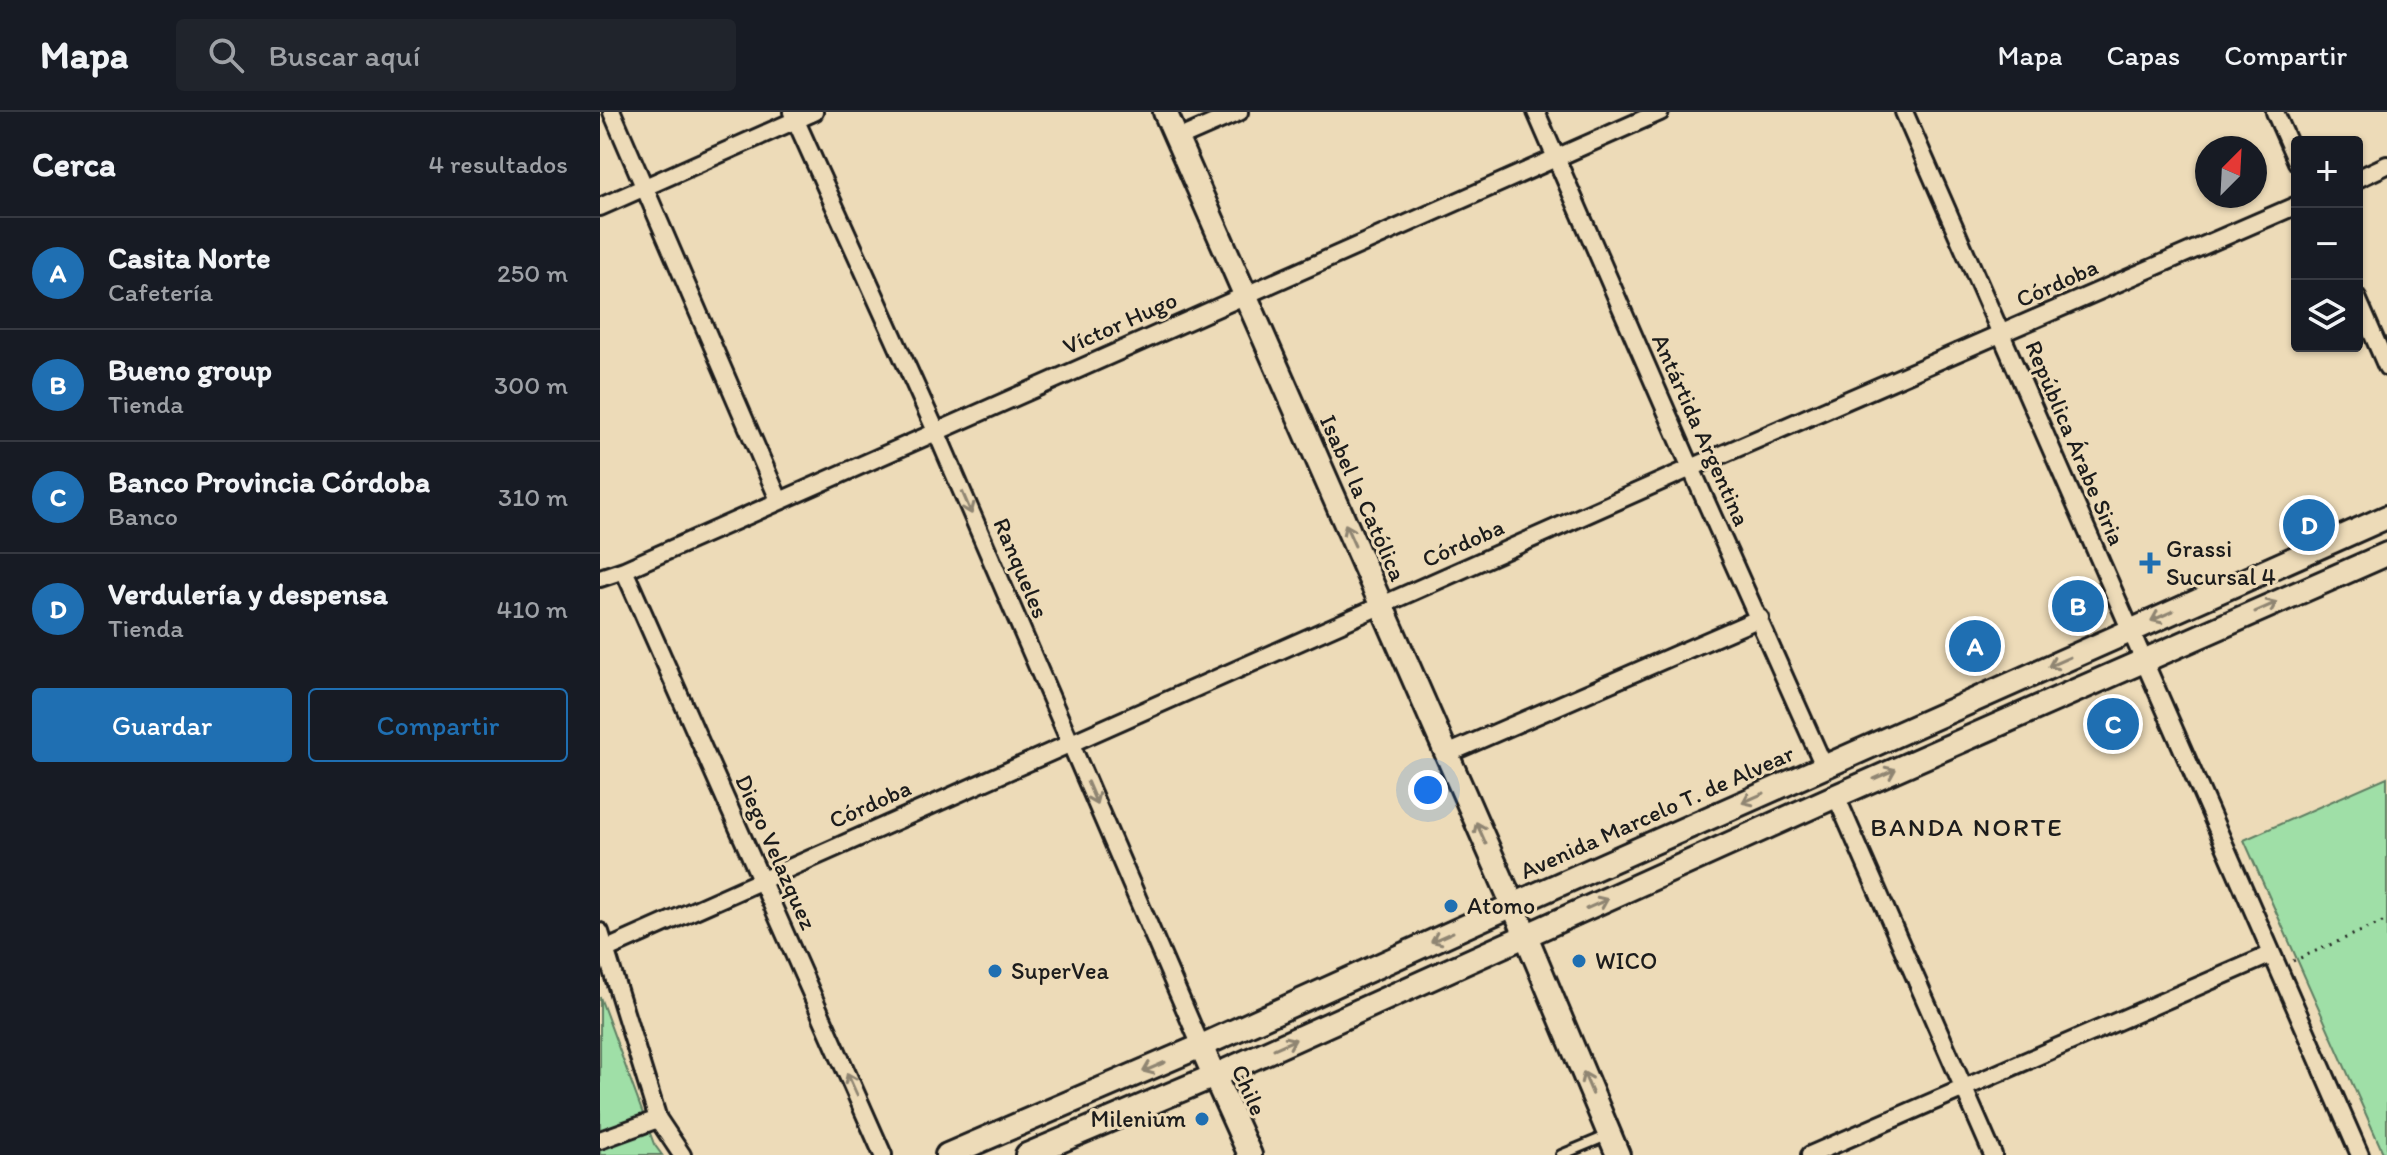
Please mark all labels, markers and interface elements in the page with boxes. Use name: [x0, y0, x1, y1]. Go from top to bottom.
search box: [176, 19, 736, 91]
text: Mapa: [40, 32, 128, 78]
icon: search: [204, 33, 248, 77]
text: Buscar aquí: [268, 37, 420, 74]
text: Mapa: [1997, 38, 2063, 72]
text: Capas: [2107, 38, 2180, 72]
text: Compartir: [2224, 38, 2347, 72]
north arrow: [2195, 136, 2267, 208]
map controls: [2291, 136, 2363, 352]
button: +: [2291, 136, 2363, 208]
text: Cerca: [32, 144, 116, 185]
text: 4 resultados: [428, 148, 568, 180]
button: −: [2291, 208, 2363, 280]
text: Casita Norte: [108, 239, 271, 276]
street label: Córdoba: [2011, 252, 2102, 313]
text: A: [50, 257, 66, 289]
text: 250 m: [497, 257, 568, 289]
text: Cafetería: [108, 276, 213, 308]
button: layers: [2291, 280, 2363, 352]
street label: Víctor Hugo: [1058, 284, 1181, 361]
street label: Antártida Argentina: [1646, 329, 1757, 531]
street label: República Árabe Siria: [2019, 336, 2132, 550]
text: Bueno group: [108, 351, 272, 388]
text: B: [50, 369, 66, 401]
text: 300 m: [494, 369, 568, 401]
text: Tienda: [108, 388, 184, 420]
street label: Isabel la Católica: [1314, 410, 1413, 586]
text: Banco Provincia Córdoba: [108, 463, 430, 500]
text: C: [50, 481, 66, 513]
text: 310 m: [498, 481, 568, 513]
one-way arrow: [960, 490, 975, 514]
pin: D: [2283, 495, 2335, 555]
text: Banco: [108, 500, 178, 532]
street label: Córdoba: [1417, 512, 1508, 573]
street label: Ranqueles: [987, 513, 1056, 622]
one-way arrow: [1342, 523, 1357, 547]
place label: Grassi Sucursal 4: [2166, 534, 2276, 591]
marker: Grassi Sucursal 4: [2141, 554, 2159, 572]
text: Verdulería y despensa: [108, 575, 388, 612]
pin: B: [2052, 576, 2104, 636]
text: D: [49, 593, 67, 625]
text: 410 m: [497, 593, 568, 625]
one-way arrow: [2254, 599, 2278, 614]
one-way arrow: [2150, 609, 2174, 624]
text: Tienda: [108, 612, 184, 644]
pin: A: [1949, 616, 2001, 676]
one-way arrow: [2047, 655, 2071, 670]
button: Guardar: [32, 688, 292, 762]
button: Compartir: [308, 688, 568, 762]
pin: C: [2087, 694, 2139, 754]
street label: Avenida Marcelo T. de Alvear: [1515, 738, 1799, 885]
one-way arrow: [1872, 766, 1897, 781]
street label: Diego Velazquez: [729, 770, 824, 934]
your location: [1408, 770, 1448, 810]
street label: Córdoba: [824, 773, 915, 834]
one-way arrow: [1085, 780, 1100, 804]
one-way arrow: [1741, 791, 1766, 806]
district label: BANDA NORTE: [1870, 811, 2064, 843]
one-way arrow: [1473, 821, 1488, 846]
place label: Atomo: [1467, 891, 1535, 920]
one-way arrow: [1584, 895, 1609, 910]
marker: Atomo: [1442, 897, 1460, 915]
one-way arrow: [1430, 930, 1454, 945]
place label: WICO: [1595, 946, 1657, 975]
marker: WICO: [1570, 952, 1588, 970]
place label: SuperVea: [1011, 956, 1110, 985]
marker: SuperVea: [986, 962, 1004, 980]
one-way arrow: [1272, 1035, 1297, 1050]
one-way arrow: [1142, 1060, 1166, 1075]
street label: Chile: [1225, 1060, 1273, 1120]
one-way arrow: [1579, 1071, 1594, 1096]
one-way arrow: [843, 1072, 858, 1096]
place label: Milenium: [1090, 1104, 1186, 1133]
marker: Milenium: [1193, 1110, 1211, 1128]

